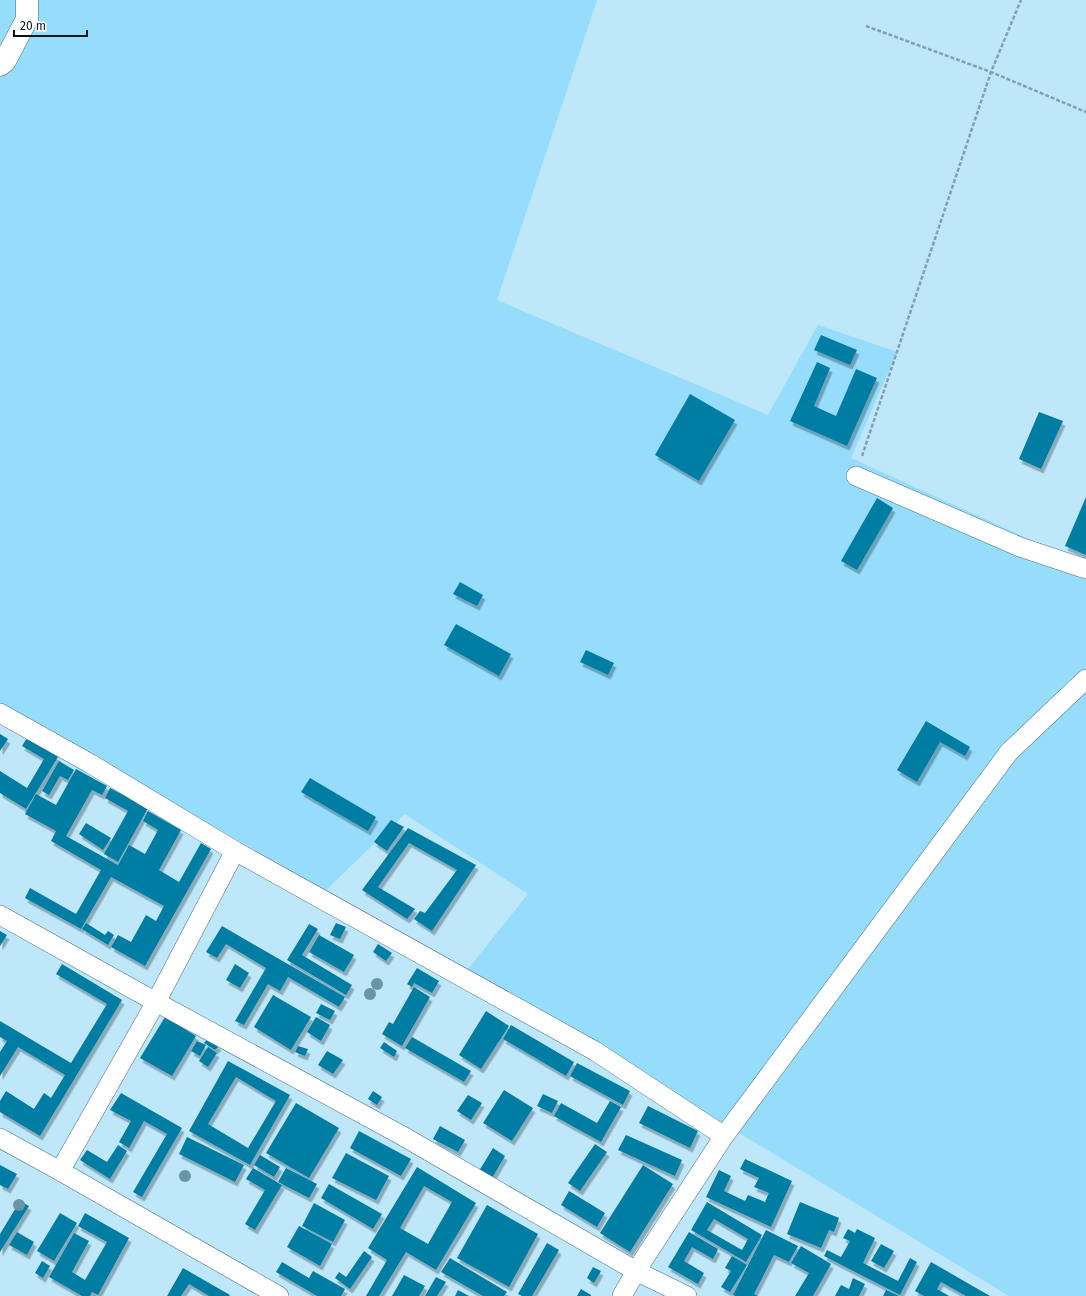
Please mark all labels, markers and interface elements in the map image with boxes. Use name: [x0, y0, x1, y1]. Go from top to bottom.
scale bar: [14, 12, 87, 38]
text: 20 m: [20, 19, 46, 33]

